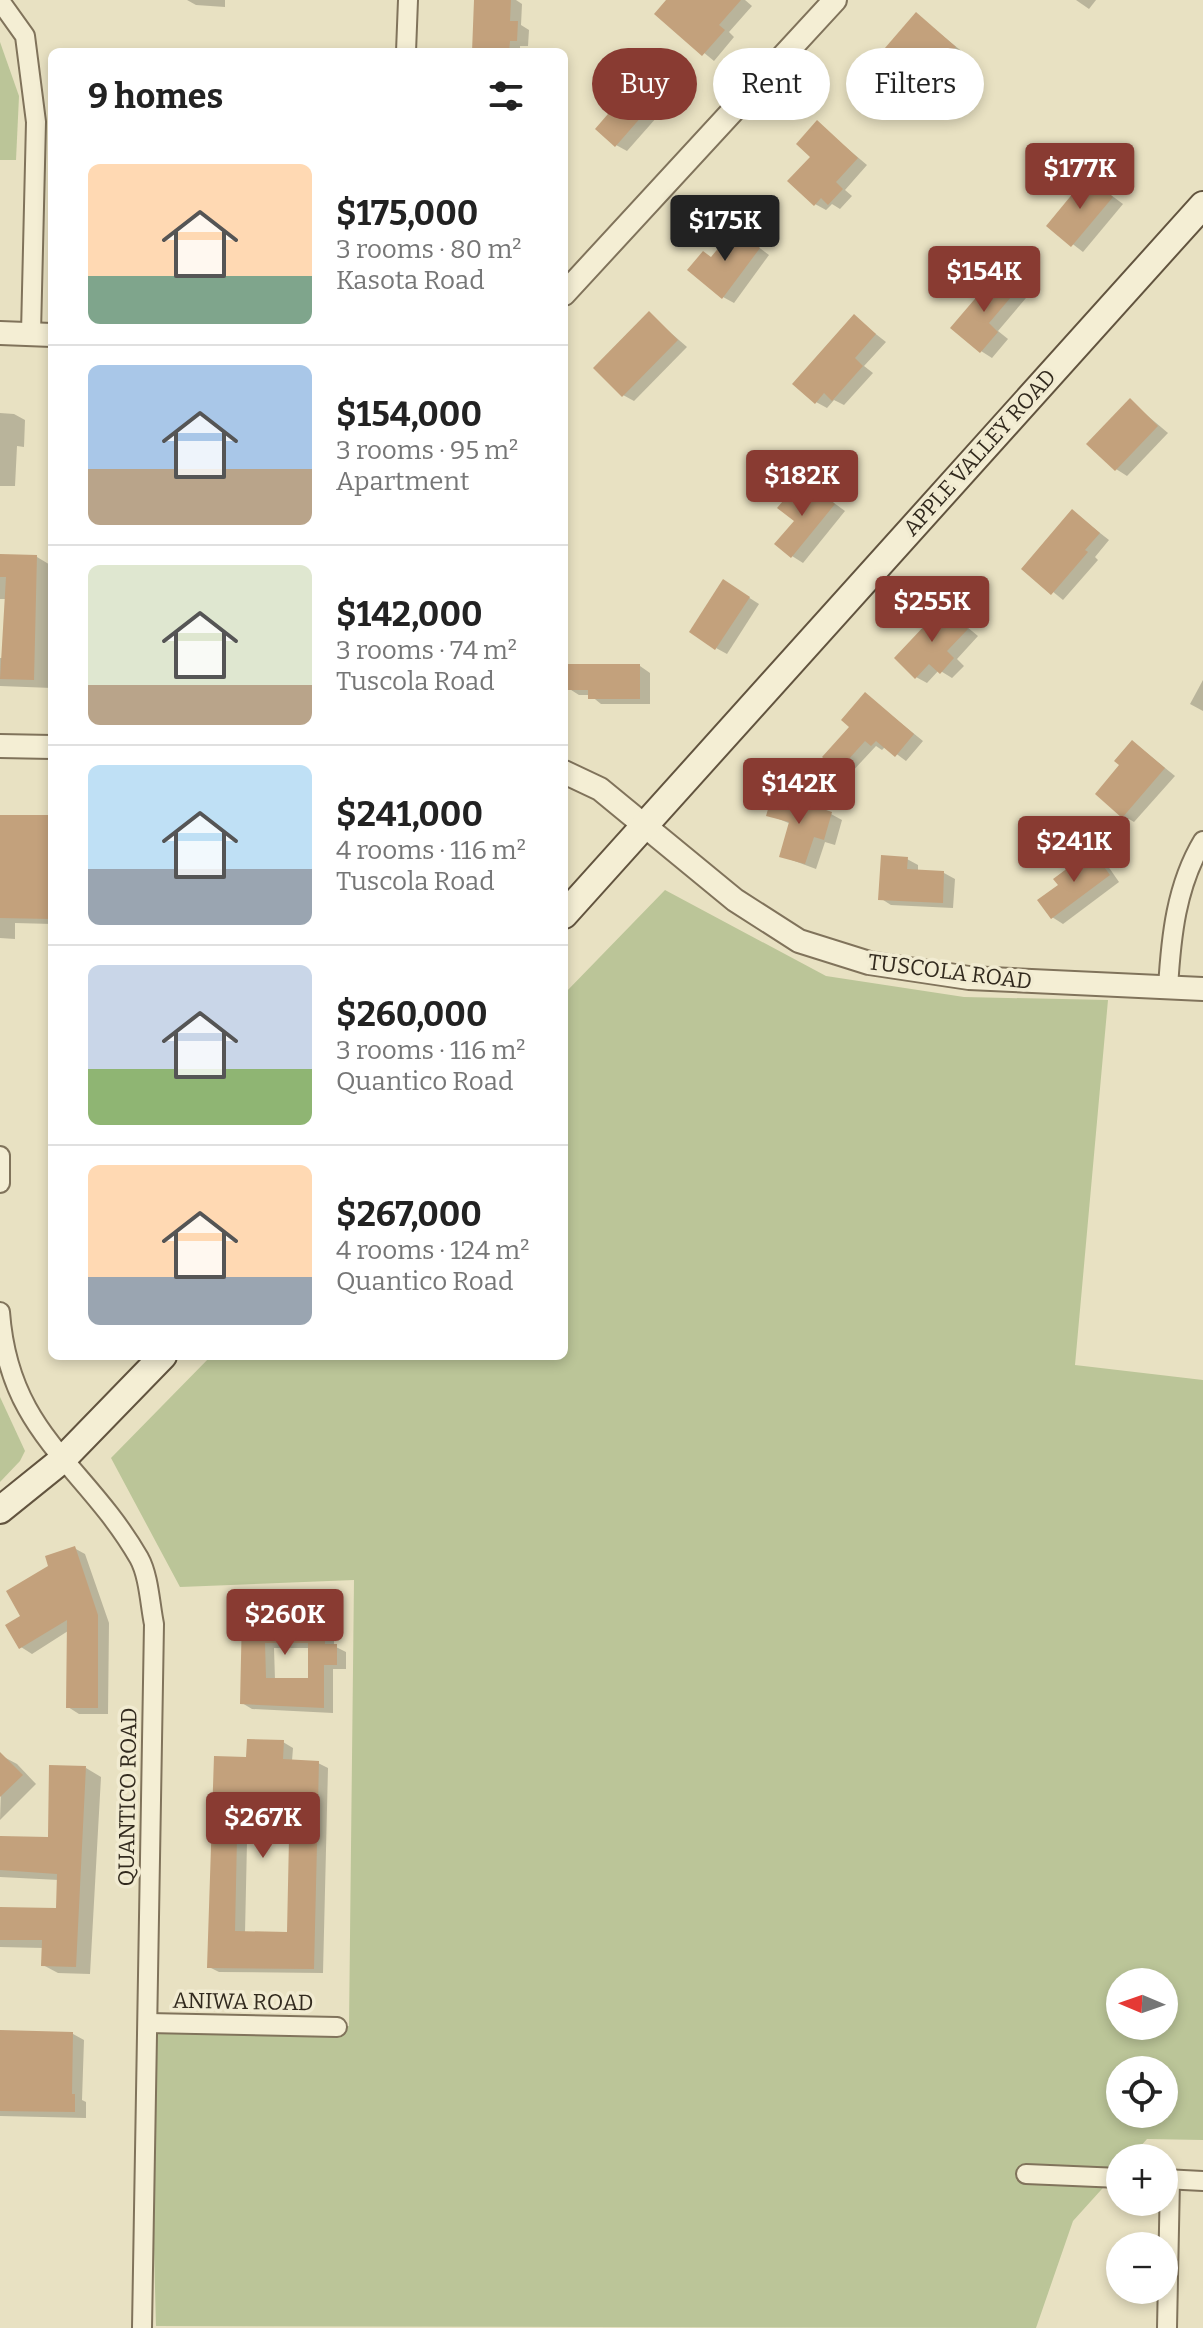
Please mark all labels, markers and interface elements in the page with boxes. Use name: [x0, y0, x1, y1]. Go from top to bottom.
chip: Buy: [592, 48, 697, 120]
chip: Rent: [713, 48, 830, 120]
chip: Filters: [846, 48, 984, 120]
icon: filters: [484, 74, 528, 118]
text: 9 homes: [88, 76, 223, 117]
pin: $177K: [1024, 143, 1136, 211]
text: $177K: [1043, 153, 1117, 184]
text: $175,000: [336, 193, 478, 234]
pin: $175K: [669, 195, 781, 263]
icon: home: [152, 196, 248, 292]
text: $175K: [688, 205, 762, 236]
text: 3 rooms · 80 m²: [336, 234, 521, 265]
pin: $154K: [928, 246, 1040, 314]
text: $154K: [946, 256, 1022, 287]
text: Kasota Road: [336, 265, 485, 296]
street label: APPLE VALLEY ROAD: [897, 363, 1061, 541]
text: $154,000: [336, 394, 482, 435]
icon: home: [152, 397, 248, 493]
text: 3 rooms · 95 m²: [336, 435, 518, 466]
pin: $182K: [746, 450, 858, 518]
text: $182K: [764, 460, 840, 491]
text: Apartment: [336, 466, 469, 497]
pin: $255K: [876, 576, 988, 644]
text: $255K: [893, 586, 971, 617]
text: $142,000: [336, 594, 483, 635]
icon: home: [152, 597, 248, 693]
text: 3 rooms · 74 m²: [336, 635, 517, 666]
text: Tuscola Road: [336, 666, 495, 697]
pin: $142K: [743, 758, 855, 826]
text: $142K: [761, 768, 837, 799]
text: $241,000: [336, 794, 483, 835]
icon: home: [152, 797, 248, 893]
pin: $241K: [1018, 816, 1130, 884]
text: $241K: [1036, 826, 1112, 857]
text: 4 rooms · 116 m²: [336, 835, 526, 866]
text: Tuscola Road: [336, 866, 495, 897]
street label: TUSCOLA ROAD: [866, 948, 1033, 995]
text: $260,000: [336, 994, 487, 1035]
icon: home: [152, 997, 248, 1093]
text: 3 rooms · 116 m²: [336, 1035, 526, 1066]
text: Quantico Road: [336, 1066, 513, 1097]
text: $267,000: [336, 1194, 482, 1235]
icon: home: [152, 1197, 248, 1293]
text: 4 rooms · 124 m²: [336, 1235, 529, 1266]
text: Quantico Road: [336, 1266, 513, 1297]
pin: $260K: [229, 1589, 341, 1657]
text: $260K: [245, 1599, 325, 1630]
street label: QUANTICO ROAD: [112, 1707, 143, 1887]
pin: $267K: [207, 1792, 319, 1860]
text: $267K: [224, 1802, 302, 1833]
north arrow: [1106, 1968, 1178, 2040]
map controls: [1106, 1968, 1178, 2304]
street label: ANIWA ROAD: [172, 1987, 314, 2016]
button: locate: [1106, 2056, 1178, 2128]
button: +: [1106, 2144, 1178, 2216]
button: −: [1106, 2232, 1178, 2304]

